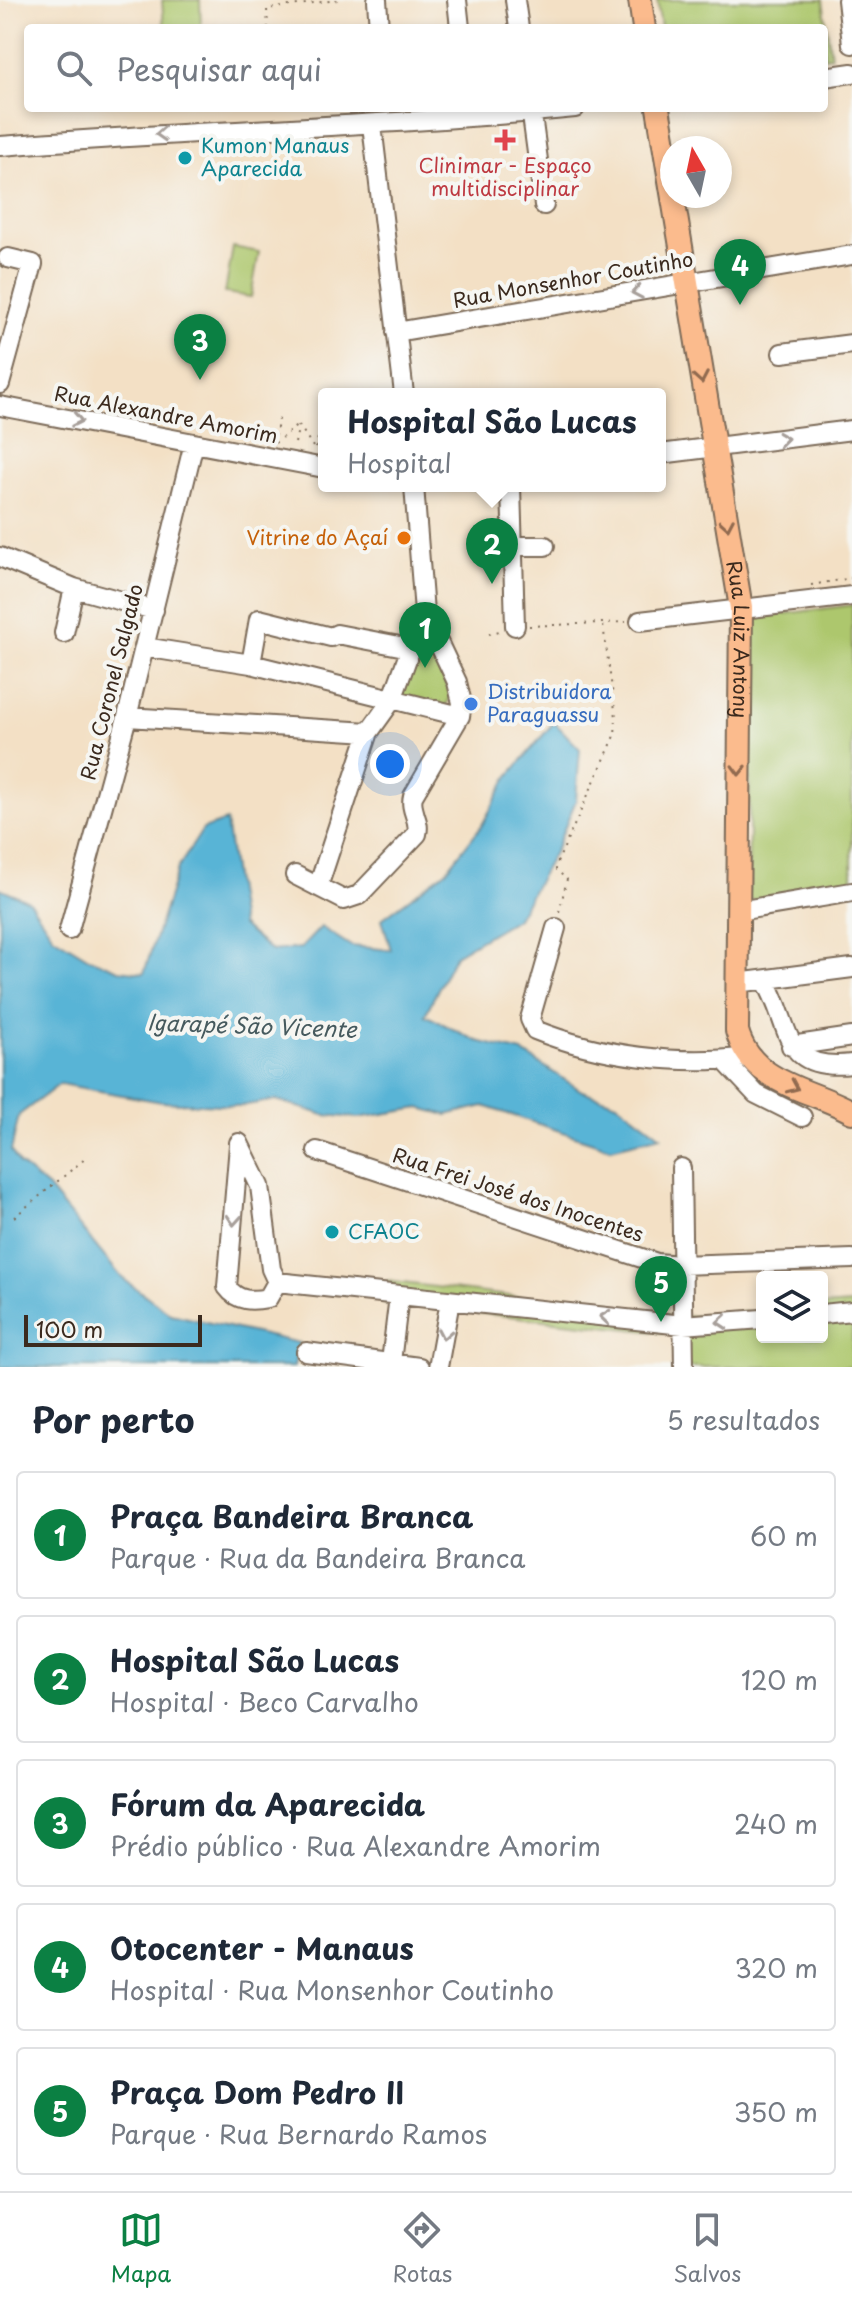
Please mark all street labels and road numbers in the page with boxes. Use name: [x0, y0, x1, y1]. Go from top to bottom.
street label: Rua Monsenhor Coutinho: [450, 243, 695, 315]
street label: Rua Alexandre Amorim: [52, 378, 280, 450]
street label: Rua Luiz Antony: [719, 558, 757, 718]
street label: Rua Coronel Salgado: [72, 581, 150, 783]
street label: Rua Frei José dos Inocentes: [389, 1139, 647, 1249]

